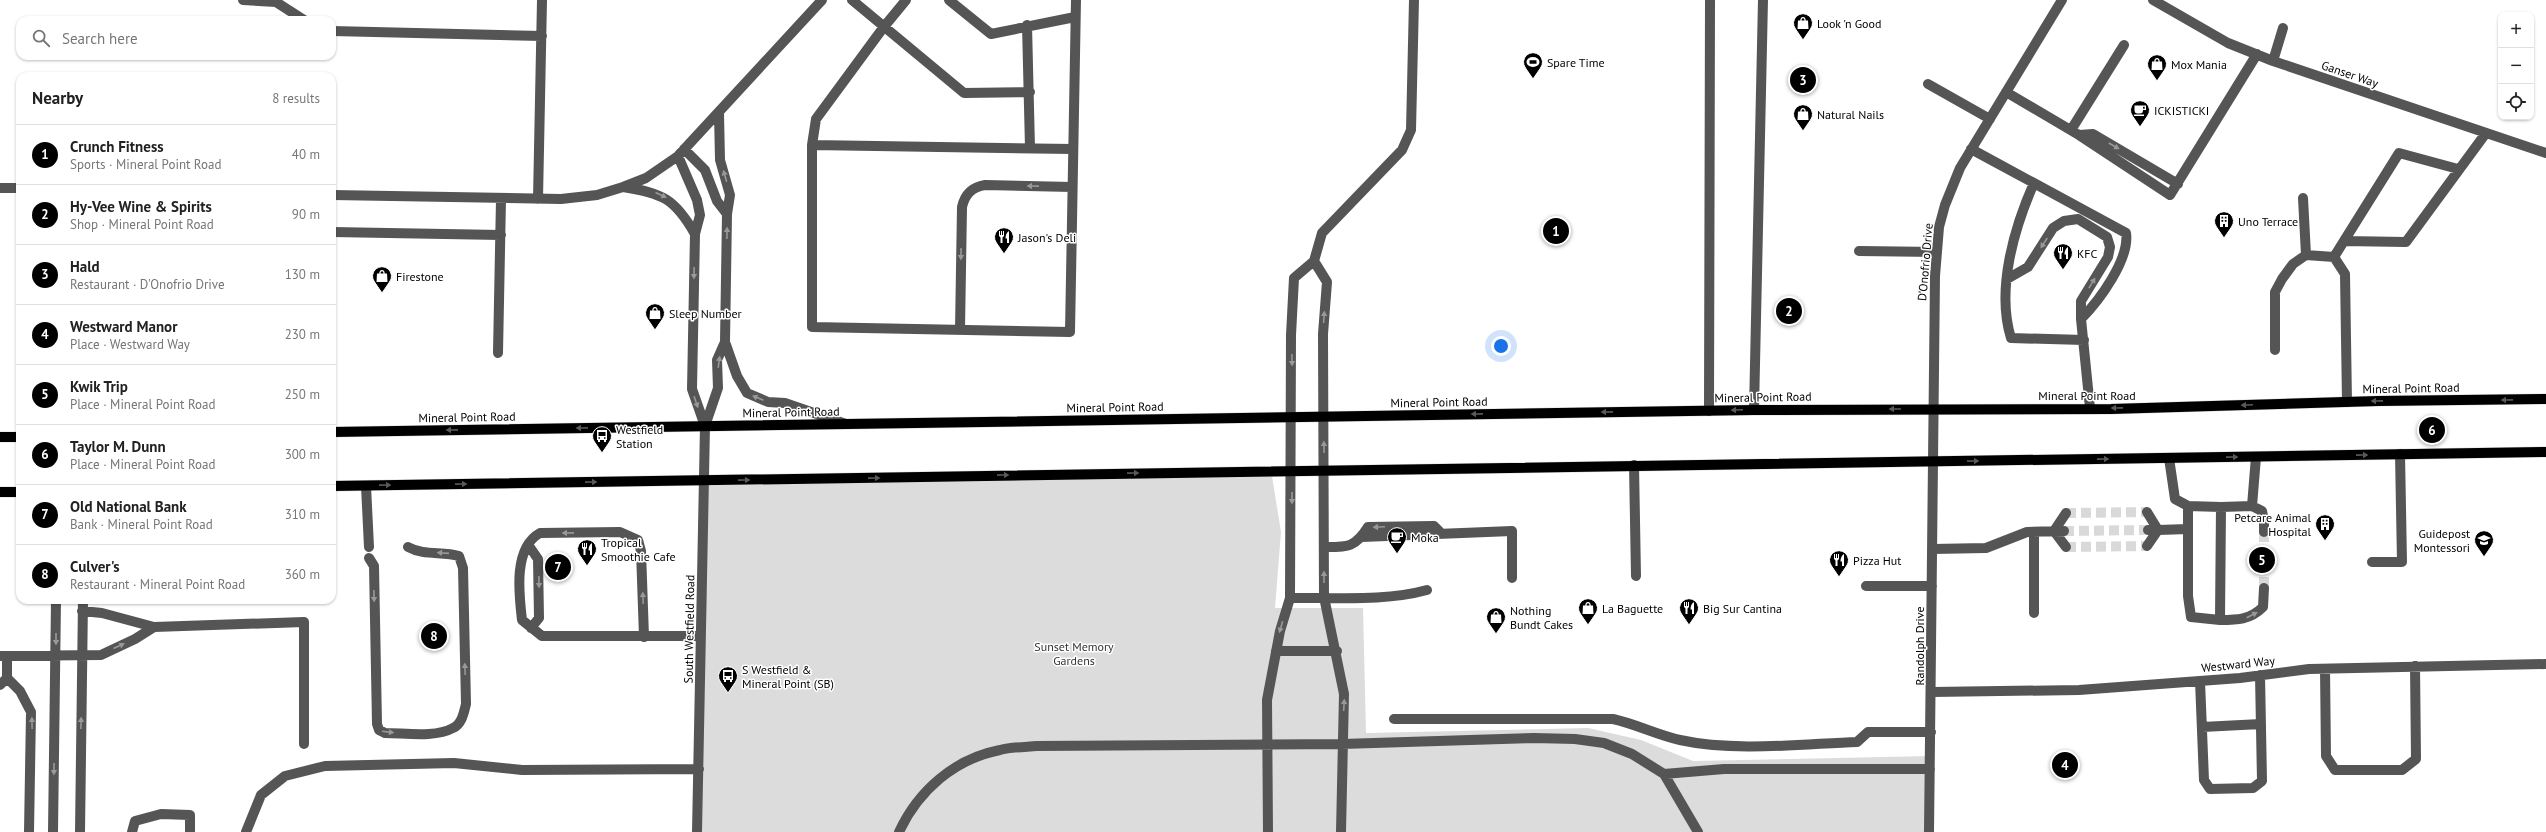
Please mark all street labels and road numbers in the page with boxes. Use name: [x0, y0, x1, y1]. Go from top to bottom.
street label: Ganser Way: [2320, 57, 2381, 91]
street label: D'Onofrio Drive: [1914, 222, 1936, 302]
street label: Mineral Point Road: [2362, 380, 2460, 396]
street label: Mineral Point Road: [2038, 388, 2136, 403]
street label: Mineral Point Road: [1714, 389, 1812, 405]
street label: Mineral Point Road: [1390, 394, 1488, 410]
street label: Mineral Point Road: [1066, 399, 1164, 415]
street label: Mineral Point Road: [742, 404, 840, 420]
street label: Mineral Point Road: [418, 409, 516, 425]
street label: South Westfield Road: [681, 575, 697, 683]
street label: Randolph Drive: [1912, 606, 1927, 686]
street label: Westward Way: [2200, 653, 2276, 675]

